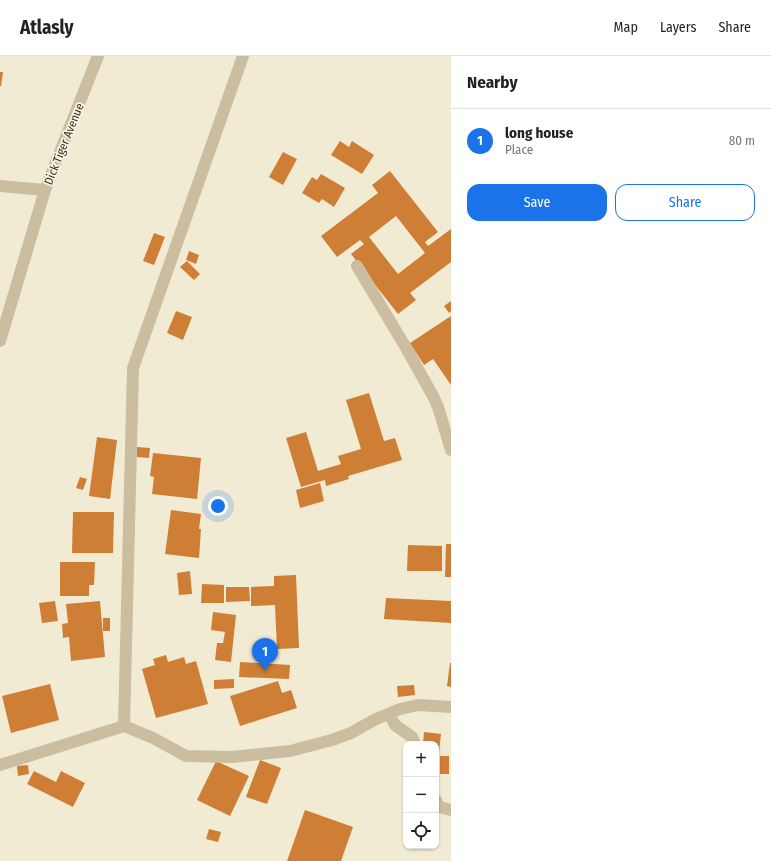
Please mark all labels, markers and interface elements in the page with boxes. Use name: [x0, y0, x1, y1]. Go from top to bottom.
text: Atlasly: [20, 16, 74, 39]
text: Map: [614, 19, 638, 36]
text: Layers: [660, 19, 696, 36]
text: Share: [718, 19, 751, 36]
text: Nearby: [467, 72, 518, 93]
street label: Dick Tiger Avenue: [41, 101, 87, 187]
text: long house: [505, 124, 573, 142]
text: 1: [477, 133, 483, 148]
text: 80 m: [729, 133, 755, 148]
text: Place: [505, 142, 533, 157]
button: Save: [467, 184, 607, 221]
button: Share: [615, 184, 755, 221]
your location: [208, 496, 228, 516]
pin: 1: [252, 638, 278, 671]
map controls: [403, 741, 439, 849]
button: +: [403, 741, 439, 777]
button: −: [403, 777, 439, 813]
button: locate: [403, 813, 439, 849]

